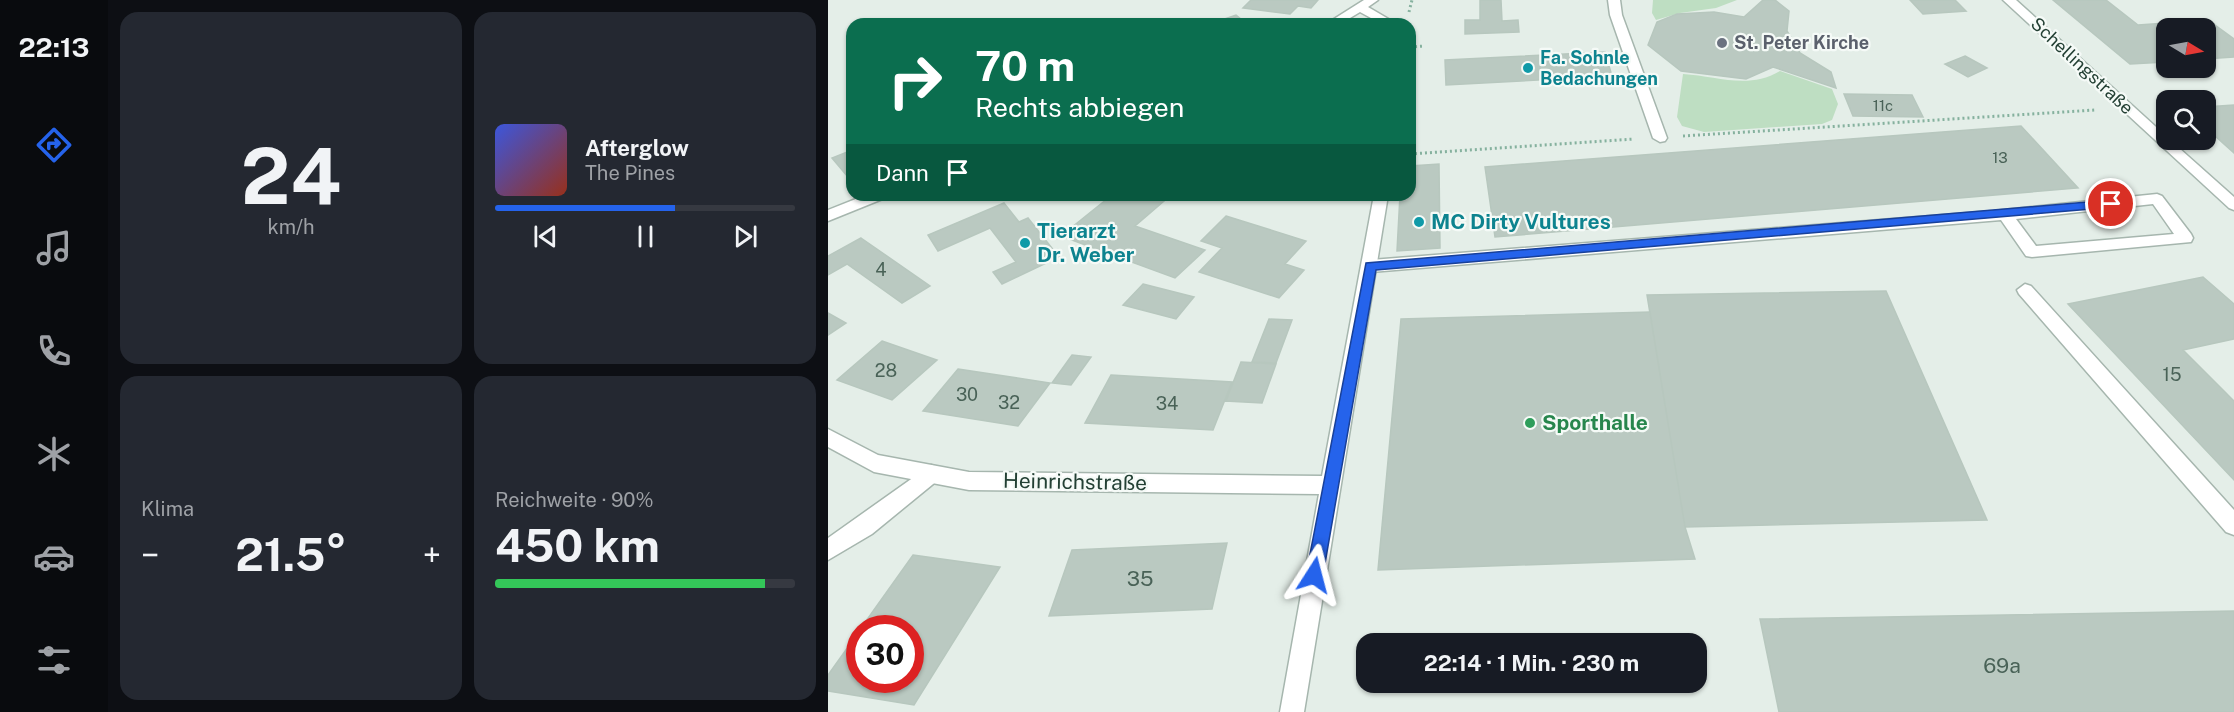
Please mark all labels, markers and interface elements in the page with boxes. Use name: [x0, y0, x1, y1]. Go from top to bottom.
street label: Schellingstraße: [2027, 13, 2138, 118]
north arrow: [2156, 18, 2216, 78]
map controls: [2156, 18, 2216, 150]
text: 22:13: [18, 31, 90, 63]
place label: St. Peter Kirche: [1734, 32, 1869, 53]
marker: St. Peter Kirche: [1715, 36, 1729, 50]
text: 70 m: [975, 41, 1075, 90]
icon: right: [876, 42, 954, 120]
place label: Fa. Sohnle Bedachungen: [1540, 47, 1658, 89]
marker: Fa. Sohnle Bedachungen: [1521, 61, 1535, 75]
button: search: [2156, 90, 2216, 150]
text: Rechts abbiegen: [975, 91, 1184, 123]
house number: 11c: [1873, 97, 1893, 114]
icon: directions: [33, 124, 75, 166]
text: 24: [241, 130, 341, 222]
text: Afterglow: [585, 135, 689, 161]
house number: 13: [1992, 149, 2008, 166]
icon: arrive: [941, 156, 974, 189]
text: Dann: [876, 160, 929, 186]
text: The Pines: [585, 161, 675, 185]
pin: [2085, 178, 2136, 229]
icon: arrive: [2094, 187, 2127, 220]
place label: MC Dirty Vultures: [1431, 209, 1611, 234]
text: km/h: [267, 215, 315, 239]
marker: MC Dirty Vultures: [1412, 215, 1426, 229]
place label: Tierarzt Dr. Weber: [1037, 218, 1135, 267]
icon: previous: [529, 220, 562, 253]
icon: pause: [629, 220, 662, 253]
icon: next: [729, 220, 762, 253]
icon: music: [33, 227, 75, 269]
marker: Tierarzt Dr. Weber: [1018, 236, 1032, 250]
house number: 4: [875, 259, 887, 280]
icon: phone: [33, 330, 75, 372]
house number: 28: [875, 360, 897, 381]
house number: 15: [2163, 364, 2181, 385]
house number: 30: [956, 384, 978, 405]
house number: 32: [998, 392, 1020, 413]
house number: 34: [1156, 393, 1178, 414]
place label: Sporthalle: [1542, 410, 1648, 435]
marker: Sporthalle: [1523, 416, 1537, 430]
icon: climate: [33, 433, 75, 475]
street label: Heinrichstraße: [1003, 468, 1147, 495]
text: Reichweite · 90%: [495, 488, 654, 512]
text: Klima: [141, 497, 194, 521]
text: 450 km: [495, 519, 660, 572]
text: 21.5°: [235, 528, 347, 581]
icon: car: [33, 536, 75, 578]
text: −: [141, 536, 159, 574]
text: +: [423, 536, 441, 574]
position arrow: [1282, 543, 1346, 607]
house number: 35: [1127, 566, 1153, 591]
speed limit sign: 30: [846, 615, 924, 693]
icon: filters: [33, 639, 75, 681]
text: 22:14 · 1 Min. · 230 m: [1424, 650, 1639, 676]
house number: 69a: [1983, 653, 2021, 678]

